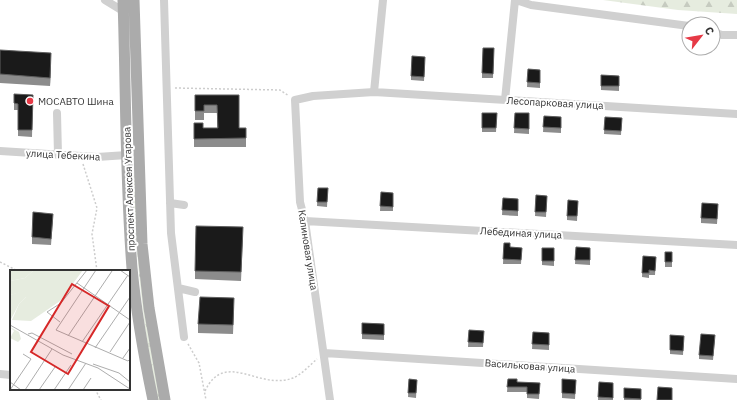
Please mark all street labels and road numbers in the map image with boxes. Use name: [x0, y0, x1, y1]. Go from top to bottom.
street label: Лесопарковая улица: [506, 94, 604, 112]
street label: проспект Алексея Угарова: [120, 126, 138, 251]
street label: улица Тебекина: [26, 147, 101, 163]
street label: Калиновая улица: [295, 209, 321, 292]
street label: Лебединая улица: [480, 224, 563, 242]
street label: Васильковая улица: [484, 356, 576, 376]

